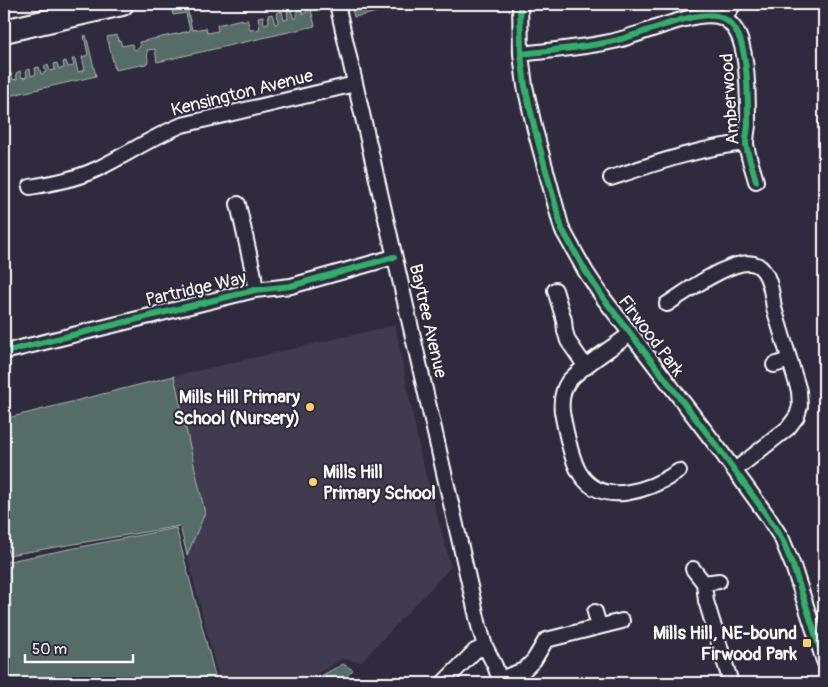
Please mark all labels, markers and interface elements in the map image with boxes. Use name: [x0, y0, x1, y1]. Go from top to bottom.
street label: Amberwood: [715, 52, 745, 146]
street label: Kensington Avenue: [169, 64, 316, 122]
street label: Baytree Avenue: [404, 262, 452, 380]
street label: Partridge Way: [143, 266, 249, 312]
street label: Firwood Park: [613, 291, 689, 382]
place label: Mills Hill Primary School (Nursery): [174, 386, 300, 430]
marker: Mills Hill Primary School (Nursery): [304, 401, 316, 413]
place label: Mills Hill Primary School: [323, 461, 436, 505]
marker: Mills Hill Primary School: [307, 476, 319, 488]
place label: Mills Hill, NE-bound Firwood Park: [653, 622, 797, 666]
scale bar: [25, 632, 132, 664]
marker: Mills Hill, NE-bound Firwood Park: [801, 637, 813, 649]
text: 50 m: [32, 640, 67, 659]

